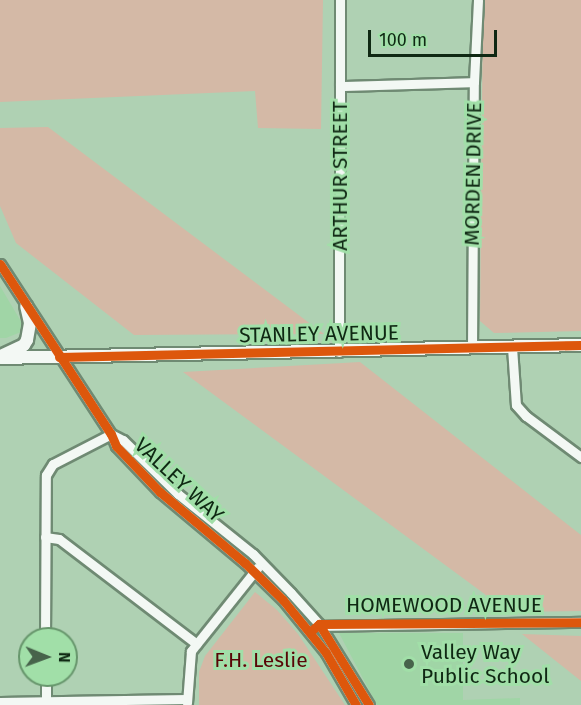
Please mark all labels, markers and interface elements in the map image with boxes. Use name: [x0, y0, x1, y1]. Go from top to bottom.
scale bar: [371, 18, 500, 56]
text: 100 m: [379, 29, 427, 51]
street label: ARTHUR STREET: [327, 101, 353, 251]
street label: MORDEN DRIVE: [459, 102, 487, 246]
street label: STANLEY AVENUE: [239, 320, 399, 348]
street label: VALLEY WAY: [129, 432, 229, 528]
street label: HOMEWOOD AVENUE: [346, 592, 542, 618]
north arrow: [18, 627, 78, 687]
place label: Valley Way Public School: [421, 639, 549, 689]
park label: F.H. Leslie: [214, 647, 308, 673]
text: N: [55, 652, 74, 663]
marker: Valley Way Public School: [402, 657, 416, 671]

